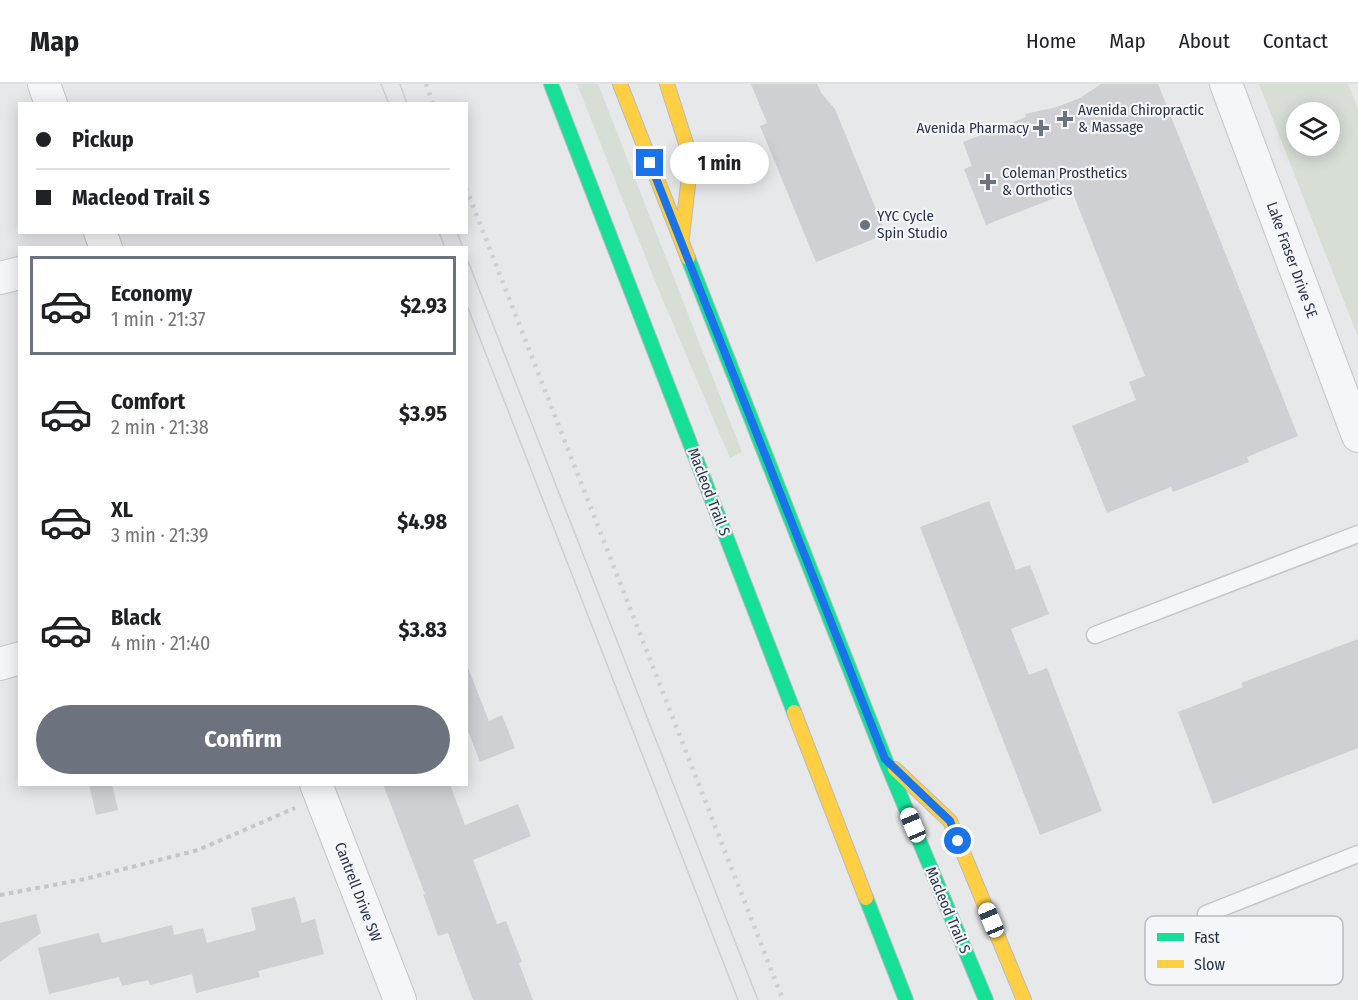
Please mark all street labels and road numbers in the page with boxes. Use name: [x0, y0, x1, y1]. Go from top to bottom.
street label: Lake Fraser Drive SE: [1263, 200, 1321, 320]
street label: Macleod Trail S: [684, 446, 734, 538]
street label: Cantrell Drive SW: [331, 840, 385, 944]
street label: Macleod Trail S: [922, 864, 974, 956]

